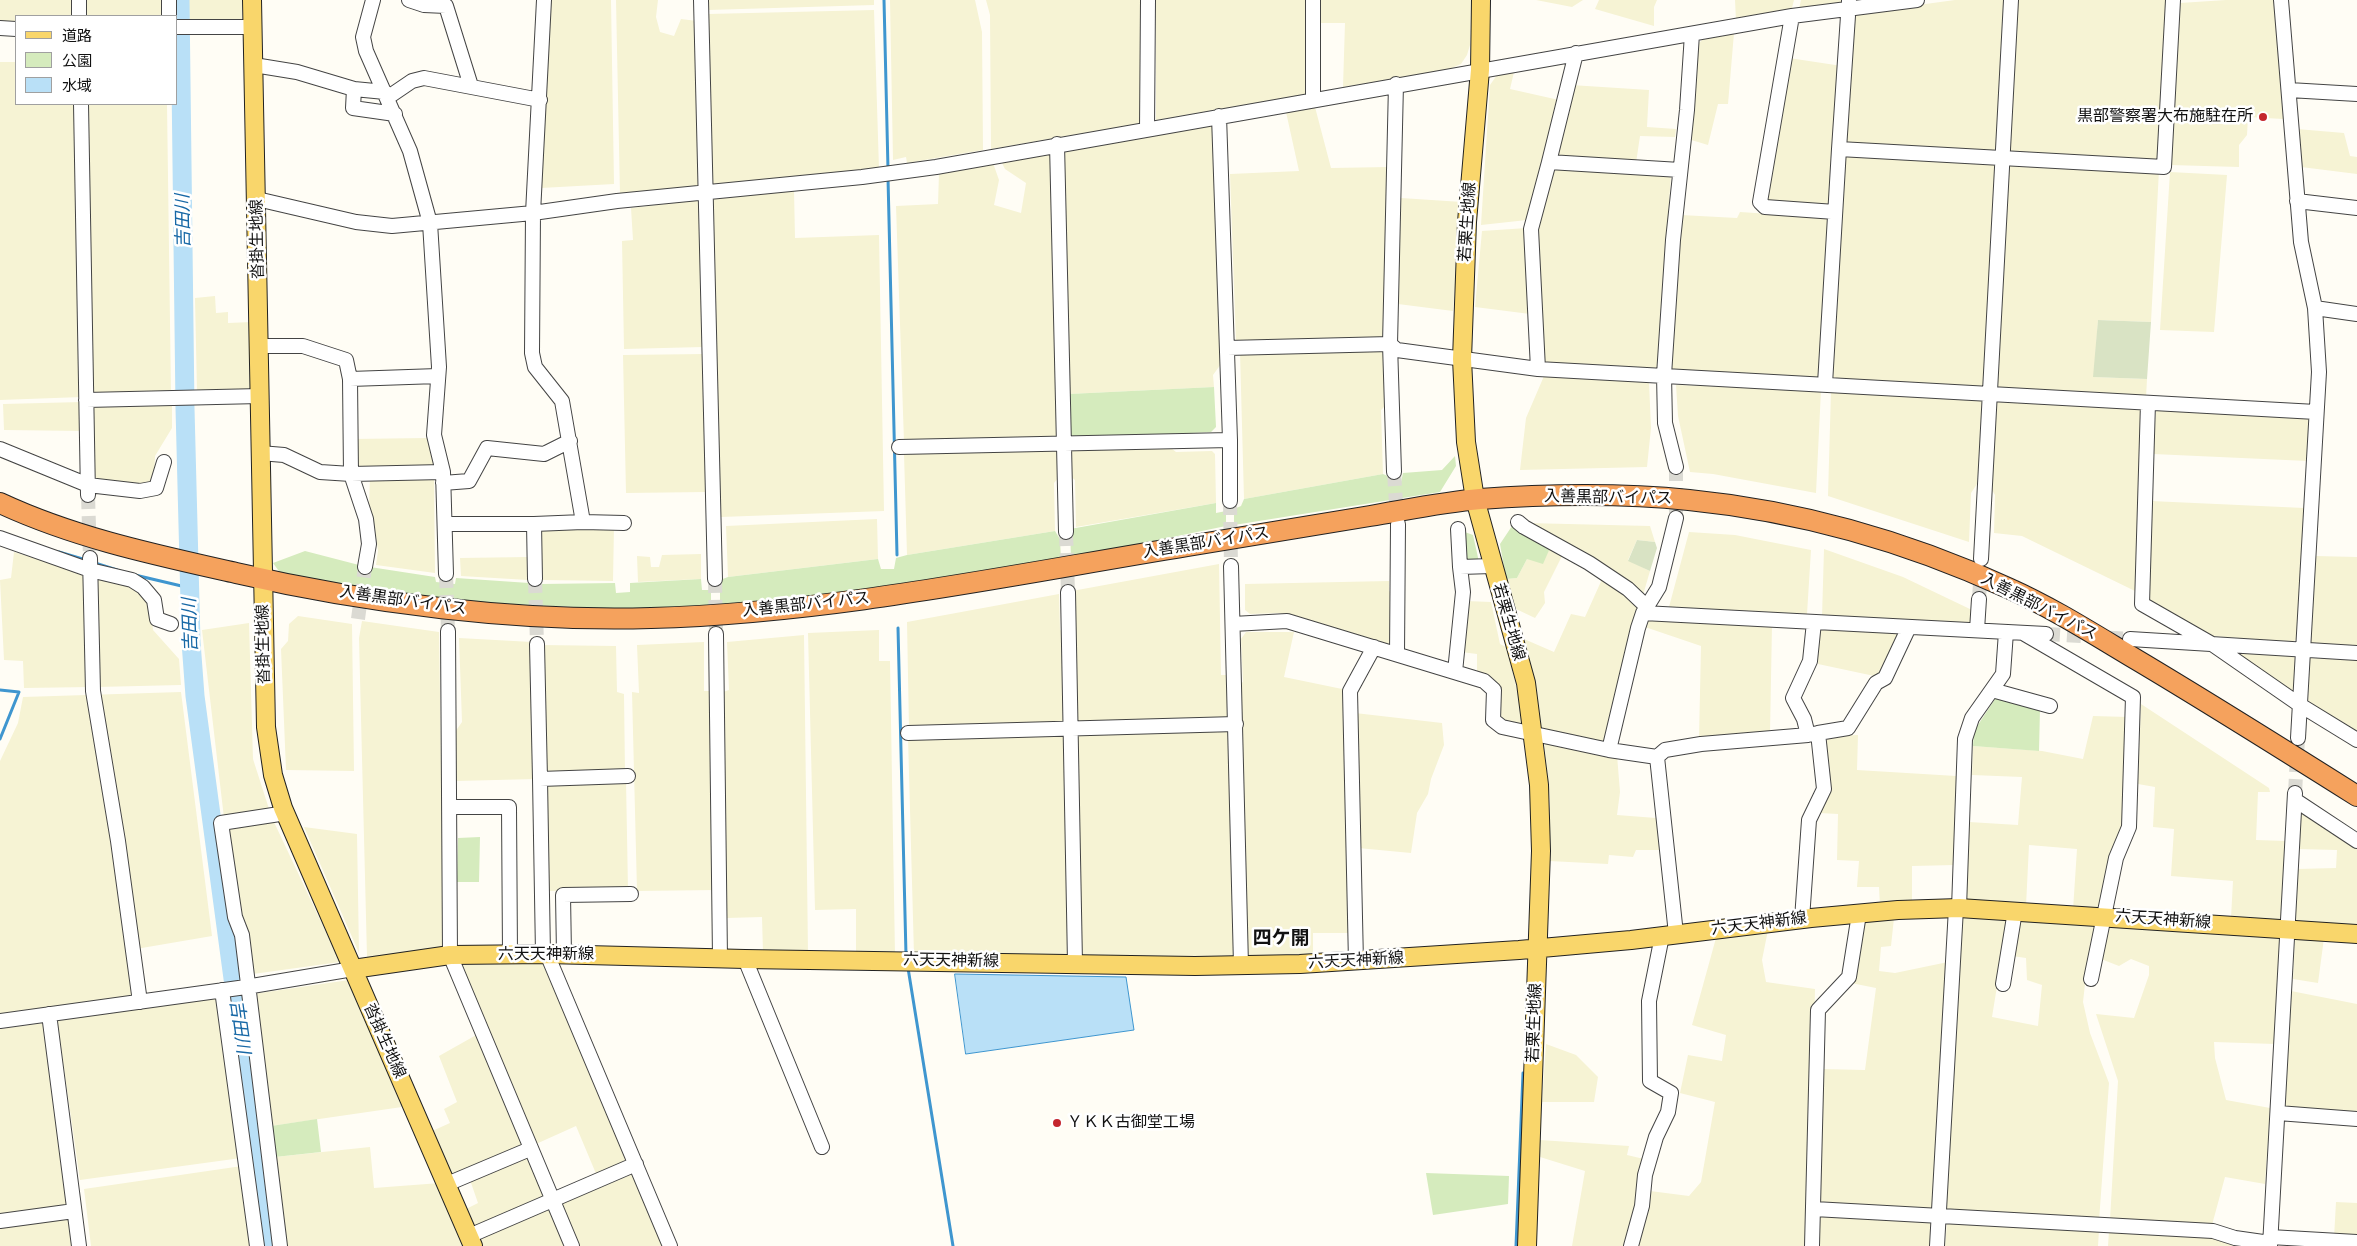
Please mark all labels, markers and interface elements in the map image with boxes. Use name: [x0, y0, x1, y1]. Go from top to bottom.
legend: [15, 15, 178, 105]
text: 道路: [62, 28, 92, 44]
text: 公園: [62, 53, 92, 69]
text: 水域: [62, 78, 92, 94]
place label: 黒部警察署大布施駐在所: [2077, 107, 2253, 127]
marker: 黒部警察署大布施駐在所: [2257, 111, 2269, 123]
street label: 若栗生地線: [1456, 181, 1480, 263]
water label: 吉田川: [173, 194, 195, 248]
street label: 沓掛生地線: [248, 199, 268, 279]
street label: 入善黒部バイパス: [1544, 487, 1672, 509]
street label: 入善黒部バイパス: [1141, 524, 1271, 562]
street label: 入善黒部バイパス: [1978, 569, 2100, 645]
street label: 若栗生地線: [1488, 581, 1528, 663]
street label: 入善黒部バイパス: [338, 583, 468, 619]
street label: 入善黒部バイパス: [741, 589, 871, 621]
water label: 吉田川: [179, 598, 203, 652]
street label: 沓掛生地線: [254, 604, 274, 684]
street label: 六天天神新線: [2114, 907, 2212, 933]
street label: 六天天神新線: [1710, 909, 1808, 939]
district label: 四ケ開: [1253, 928, 1309, 950]
street label: 六天天神新線: [498, 945, 594, 965]
street label: 六天天神新線: [1308, 949, 1404, 973]
street label: 六天天神新線: [903, 951, 999, 971]
street label: 若栗生地線: [1524, 983, 1546, 1063]
water label: 吉田川: [225, 999, 253, 1055]
street label: 沓掛生地線: [359, 1001, 409, 1081]
place label: ＹＫＫ古御堂工場: [1067, 1113, 1195, 1133]
marker: ＹＫＫ古御堂工場: [1051, 1117, 1063, 1129]

